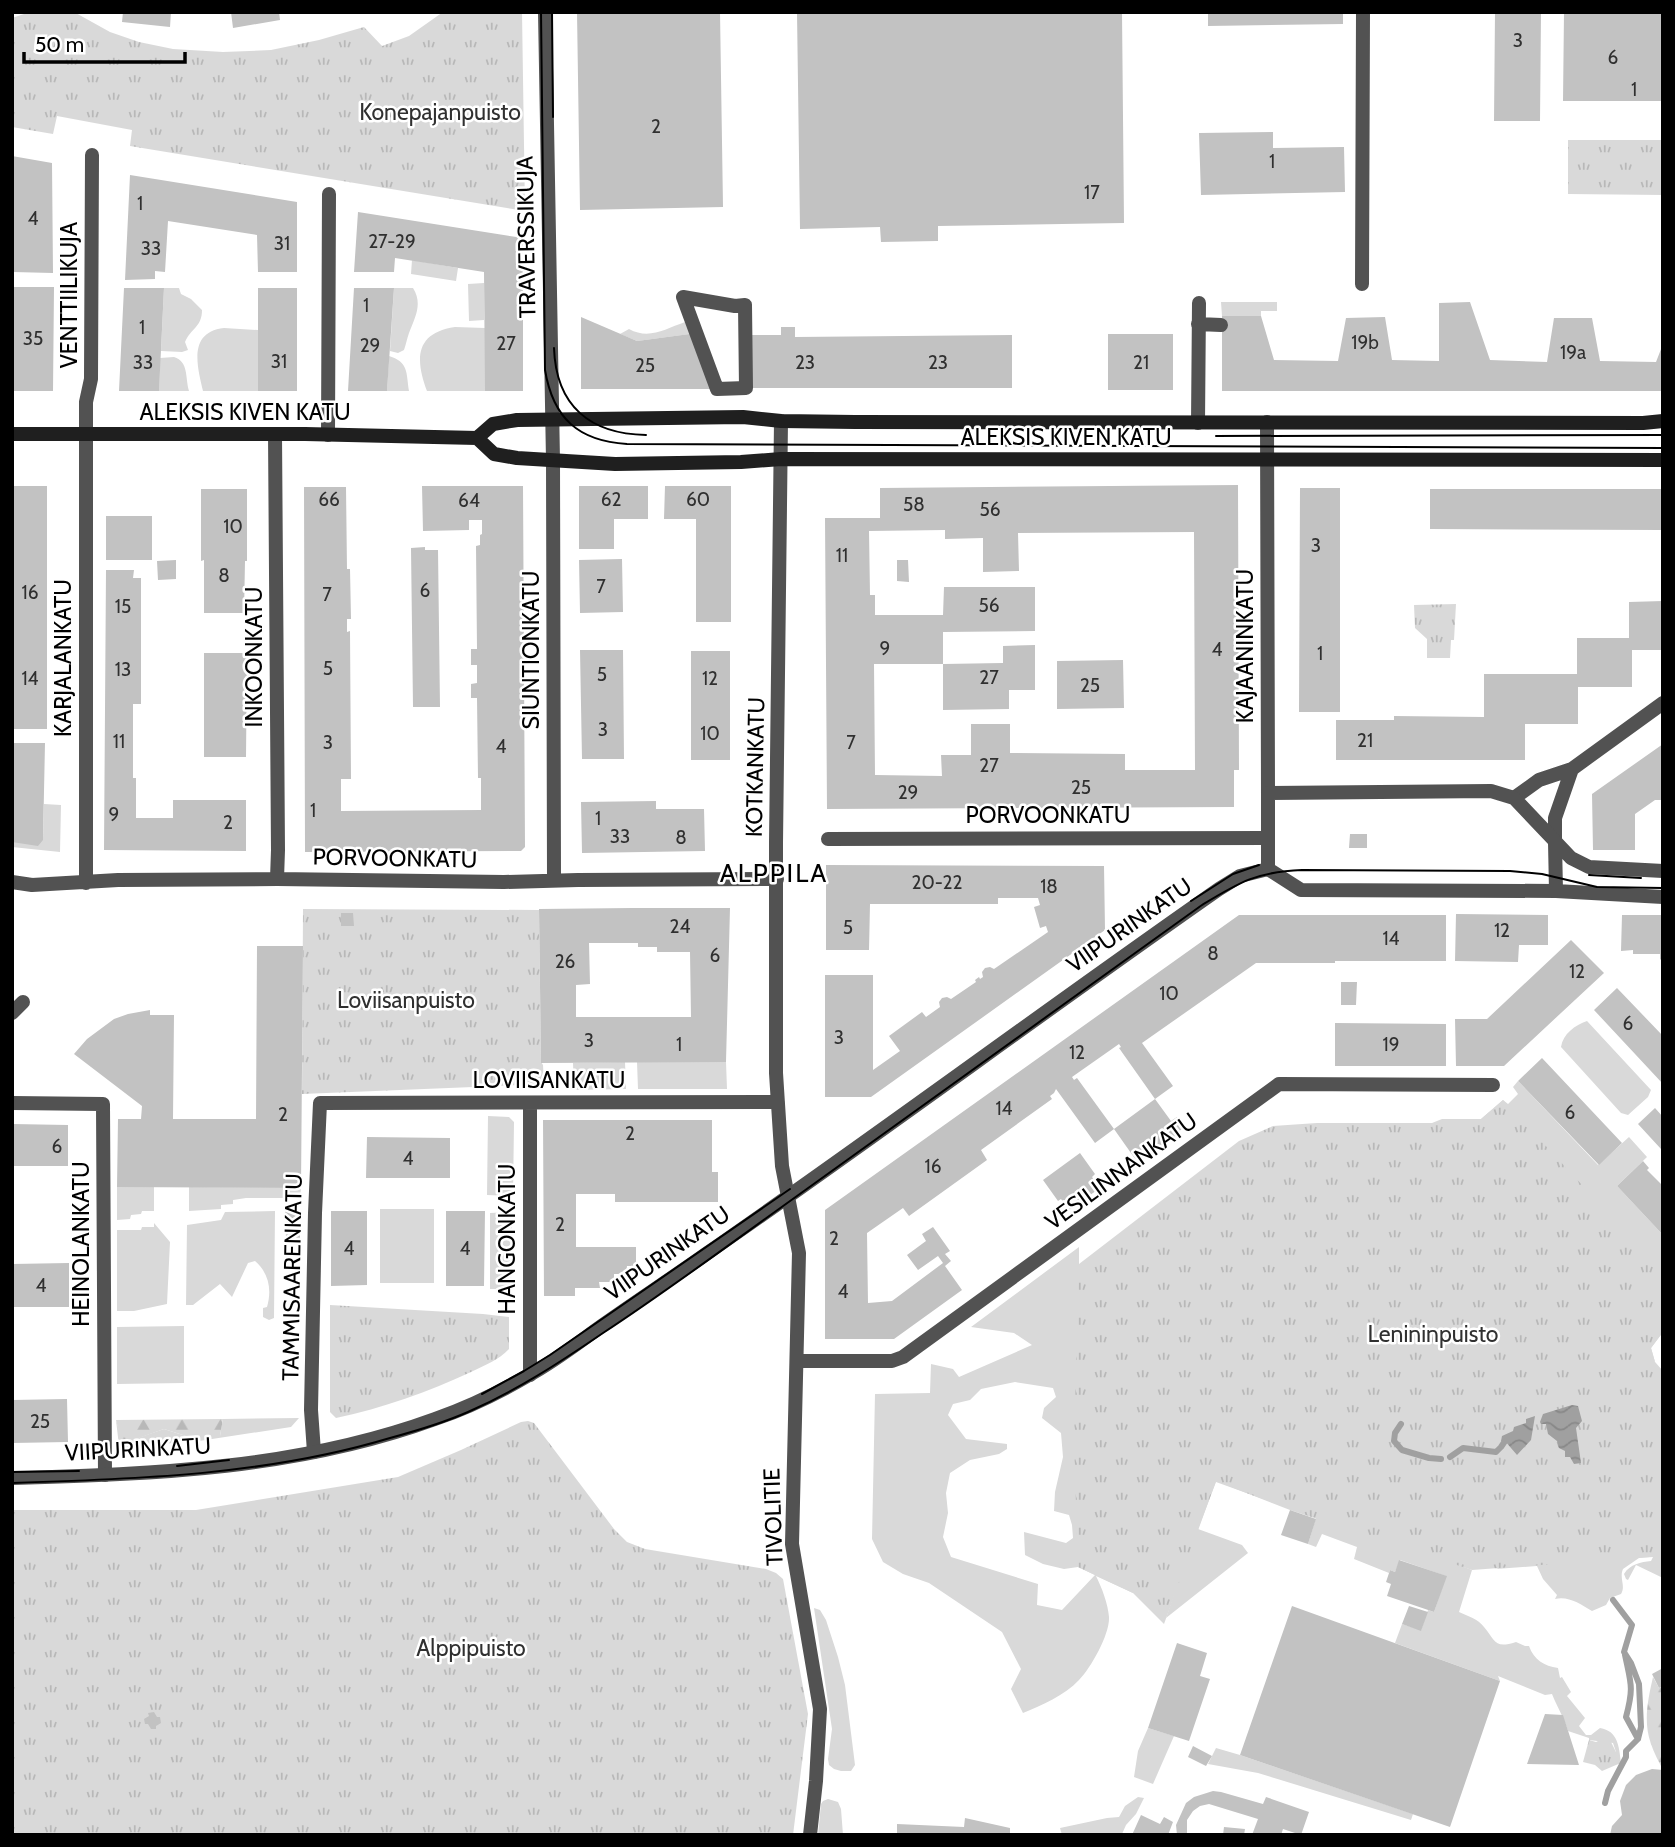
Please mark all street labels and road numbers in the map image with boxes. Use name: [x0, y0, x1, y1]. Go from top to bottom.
street label: TRAVERSSIKUJA: [511, 156, 541, 318]
street label: VENTTIILIKUJA: [55, 222, 83, 368]
street label: ALEKSIS KIVEN KATU: [139, 398, 351, 426]
street label: ALEKSIS KIVEN KATU: [960, 423, 1172, 451]
street label: KAJAANINKATU: [1231, 569, 1259, 723]
street label: SIUNTIONKATU: [517, 570, 545, 730]
street label: KARJALANKATU: [49, 579, 77, 737]
street label: INKOONKATU: [240, 587, 268, 727]
street label: KOTKANKATU: [740, 697, 770, 837]
street label: PORVOONKATU: [966, 801, 1130, 829]
street label: PORVOONKATU: [312, 843, 478, 873]
street label: VIIPURINKATU: [1061, 872, 1197, 978]
street label: LOVIISANKATU: [473, 1066, 625, 1094]
street label: VESILINNANKATU: [1040, 1106, 1202, 1236]
street label: HEINOLANKATU: [67, 1161, 95, 1327]
street label: HANGONKATU: [493, 1164, 521, 1314]
street label: TAMMISAARENKATU: [276, 1173, 308, 1381]
street label: VIIPURINKATU: [599, 1200, 735, 1306]
street label: VIIPURINKATU: [64, 1431, 212, 1467]
street label: TIVOLITIE: [757, 1468, 789, 1566]

